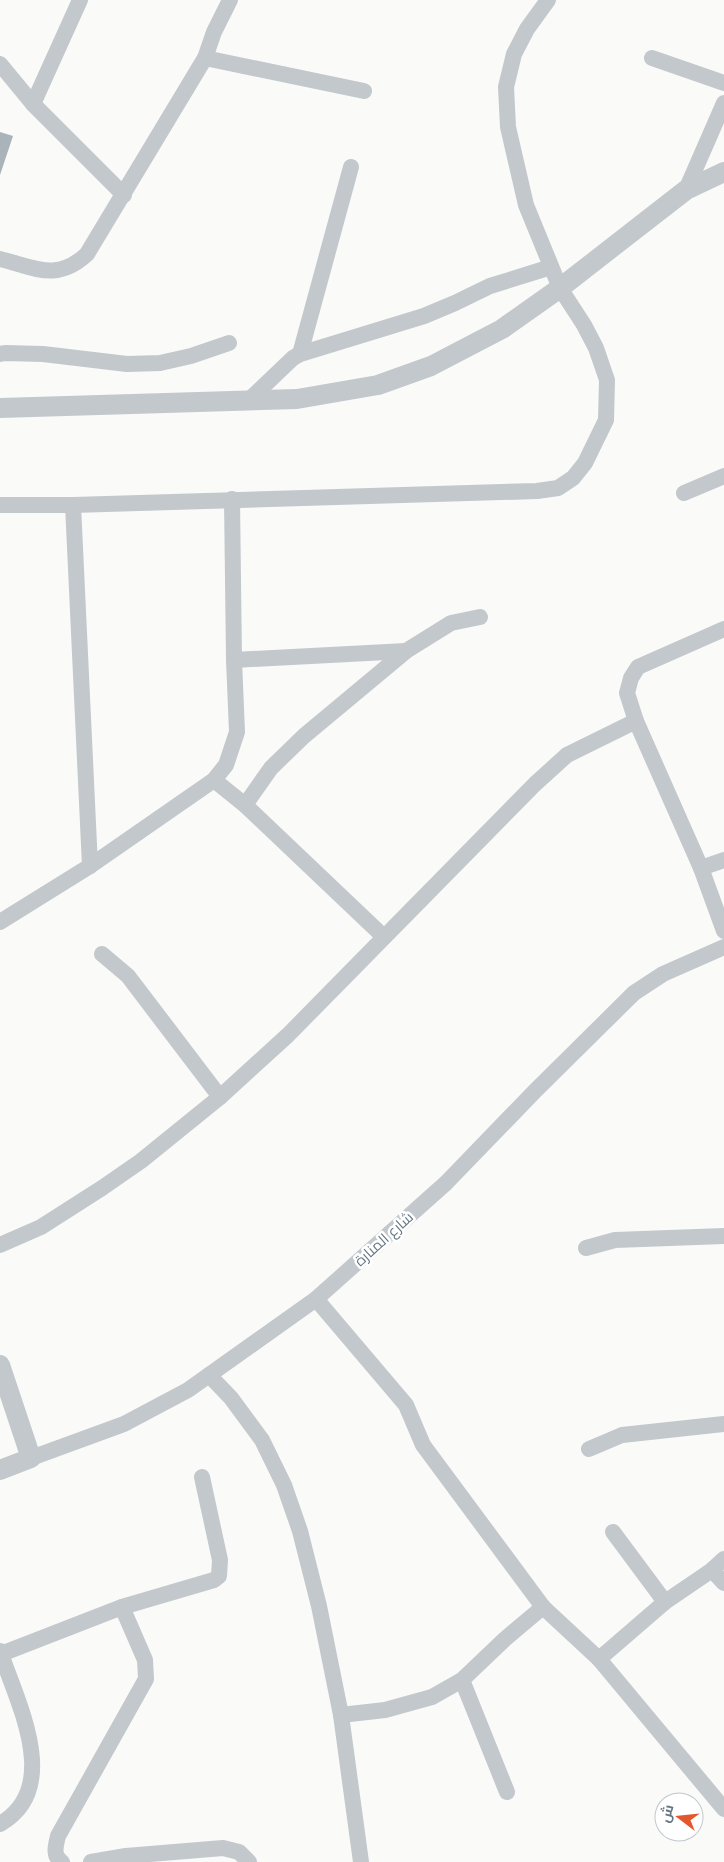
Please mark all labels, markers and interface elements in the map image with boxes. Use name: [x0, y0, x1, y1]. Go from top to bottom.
street label: شارع المنارة: [350, 1207, 418, 1271]
north arrow: [654, 1792, 704, 1842]
text: ش: [655, 1802, 678, 1825]

